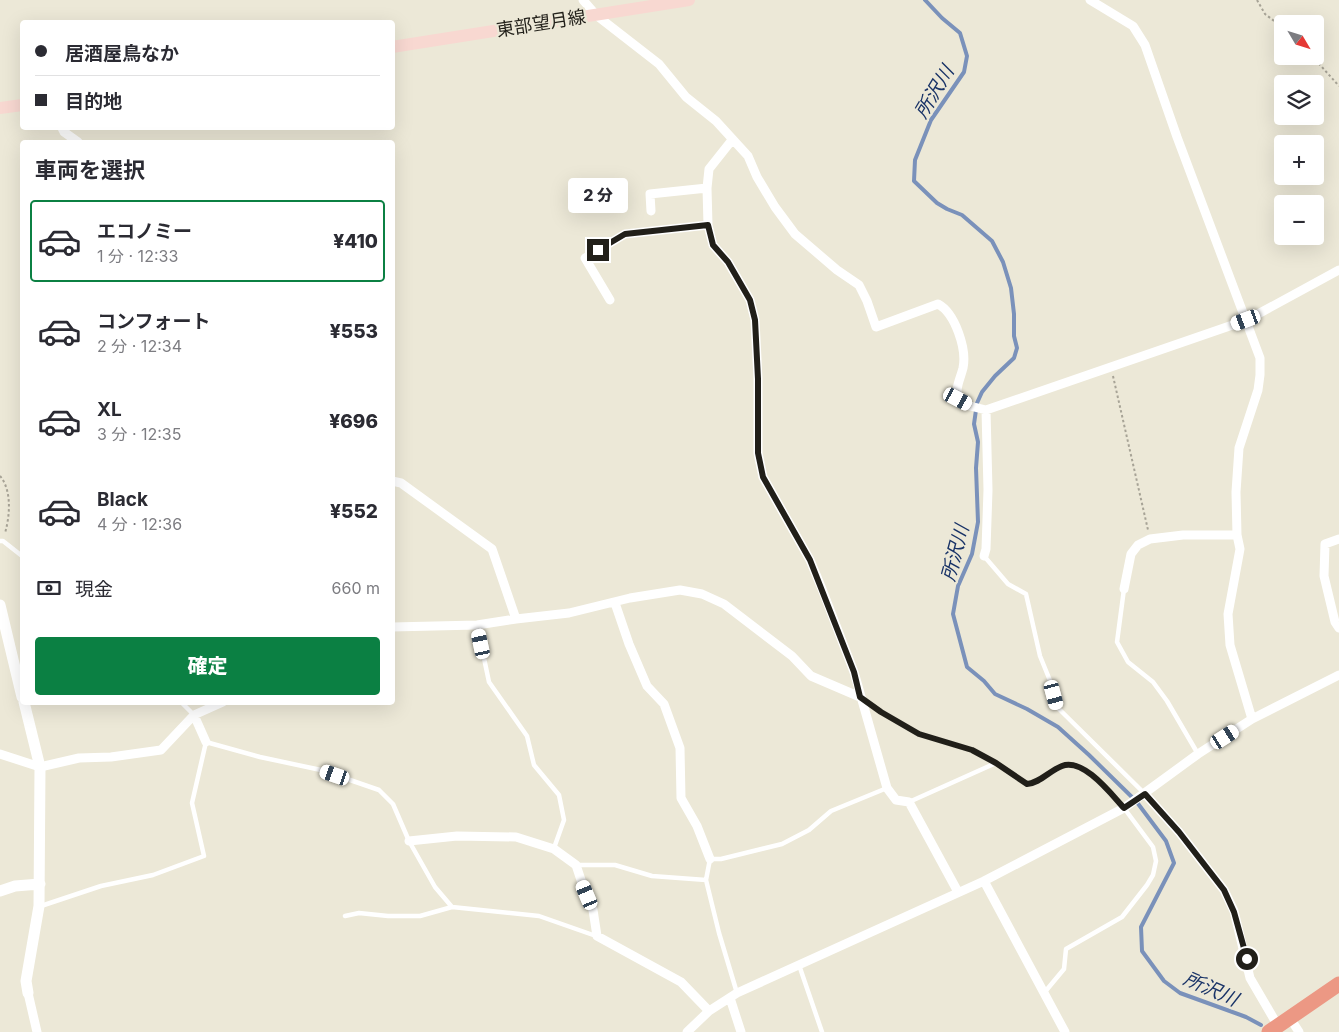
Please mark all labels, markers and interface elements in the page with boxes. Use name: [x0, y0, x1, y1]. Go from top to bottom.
street label: 東部望月線: [495, 6, 587, 40]
north arrow: [1274, 15, 1324, 65]
map controls: [1274, 15, 1324, 245]
text: 居酒屋鳥なか: [65, 42, 179, 65]
water label: 所沢川: [909, 60, 960, 122]
button: layers: [1274, 75, 1324, 125]
text: 目的地: [65, 90, 122, 113]
button: +: [1274, 135, 1324, 185]
text: 車両を選択: [35, 157, 145, 183]
callout: 2 分: [568, 178, 628, 212]
text: 2 分: [583, 185, 613, 205]
button: −: [1274, 195, 1324, 245]
icon: car: [37, 219, 82, 264]
text: エコノミー: [97, 220, 192, 243]
text: ¥410: [333, 230, 378, 253]
route end: [587, 239, 609, 261]
text: 1 分 · 12:33: [97, 246, 178, 266]
car: [1229, 308, 1262, 332]
icon: car: [37, 309, 82, 354]
text: コンフォート: [97, 310, 210, 333]
text: ¥553: [330, 320, 378, 343]
text: 2 分 · 12:34: [97, 336, 182, 356]
car: [941, 385, 974, 413]
text: XL: [97, 398, 122, 421]
icon: car: [37, 399, 82, 444]
text: ¥696: [329, 410, 378, 433]
text: 3 分 · 12:35: [97, 424, 181, 444]
text: Black: [97, 488, 148, 511]
icon: car: [37, 489, 82, 534]
text: ¥552: [330, 500, 378, 523]
text: 4 分 · 12:36: [97, 514, 182, 534]
water label: 所沢川: [937, 521, 974, 584]
icon: cash: [35, 574, 63, 602]
text: 現金: [75, 578, 113, 601]
text: 660 m: [332, 578, 380, 598]
car: [470, 628, 491, 660]
button: 確定: [35, 637, 380, 695]
car: [1042, 679, 1065, 711]
car: [1208, 723, 1241, 751]
car: [318, 763, 351, 787]
car: [574, 878, 599, 912]
route start: [1236, 948, 1258, 970]
water label: 所沢川: [1180, 967, 1244, 1012]

